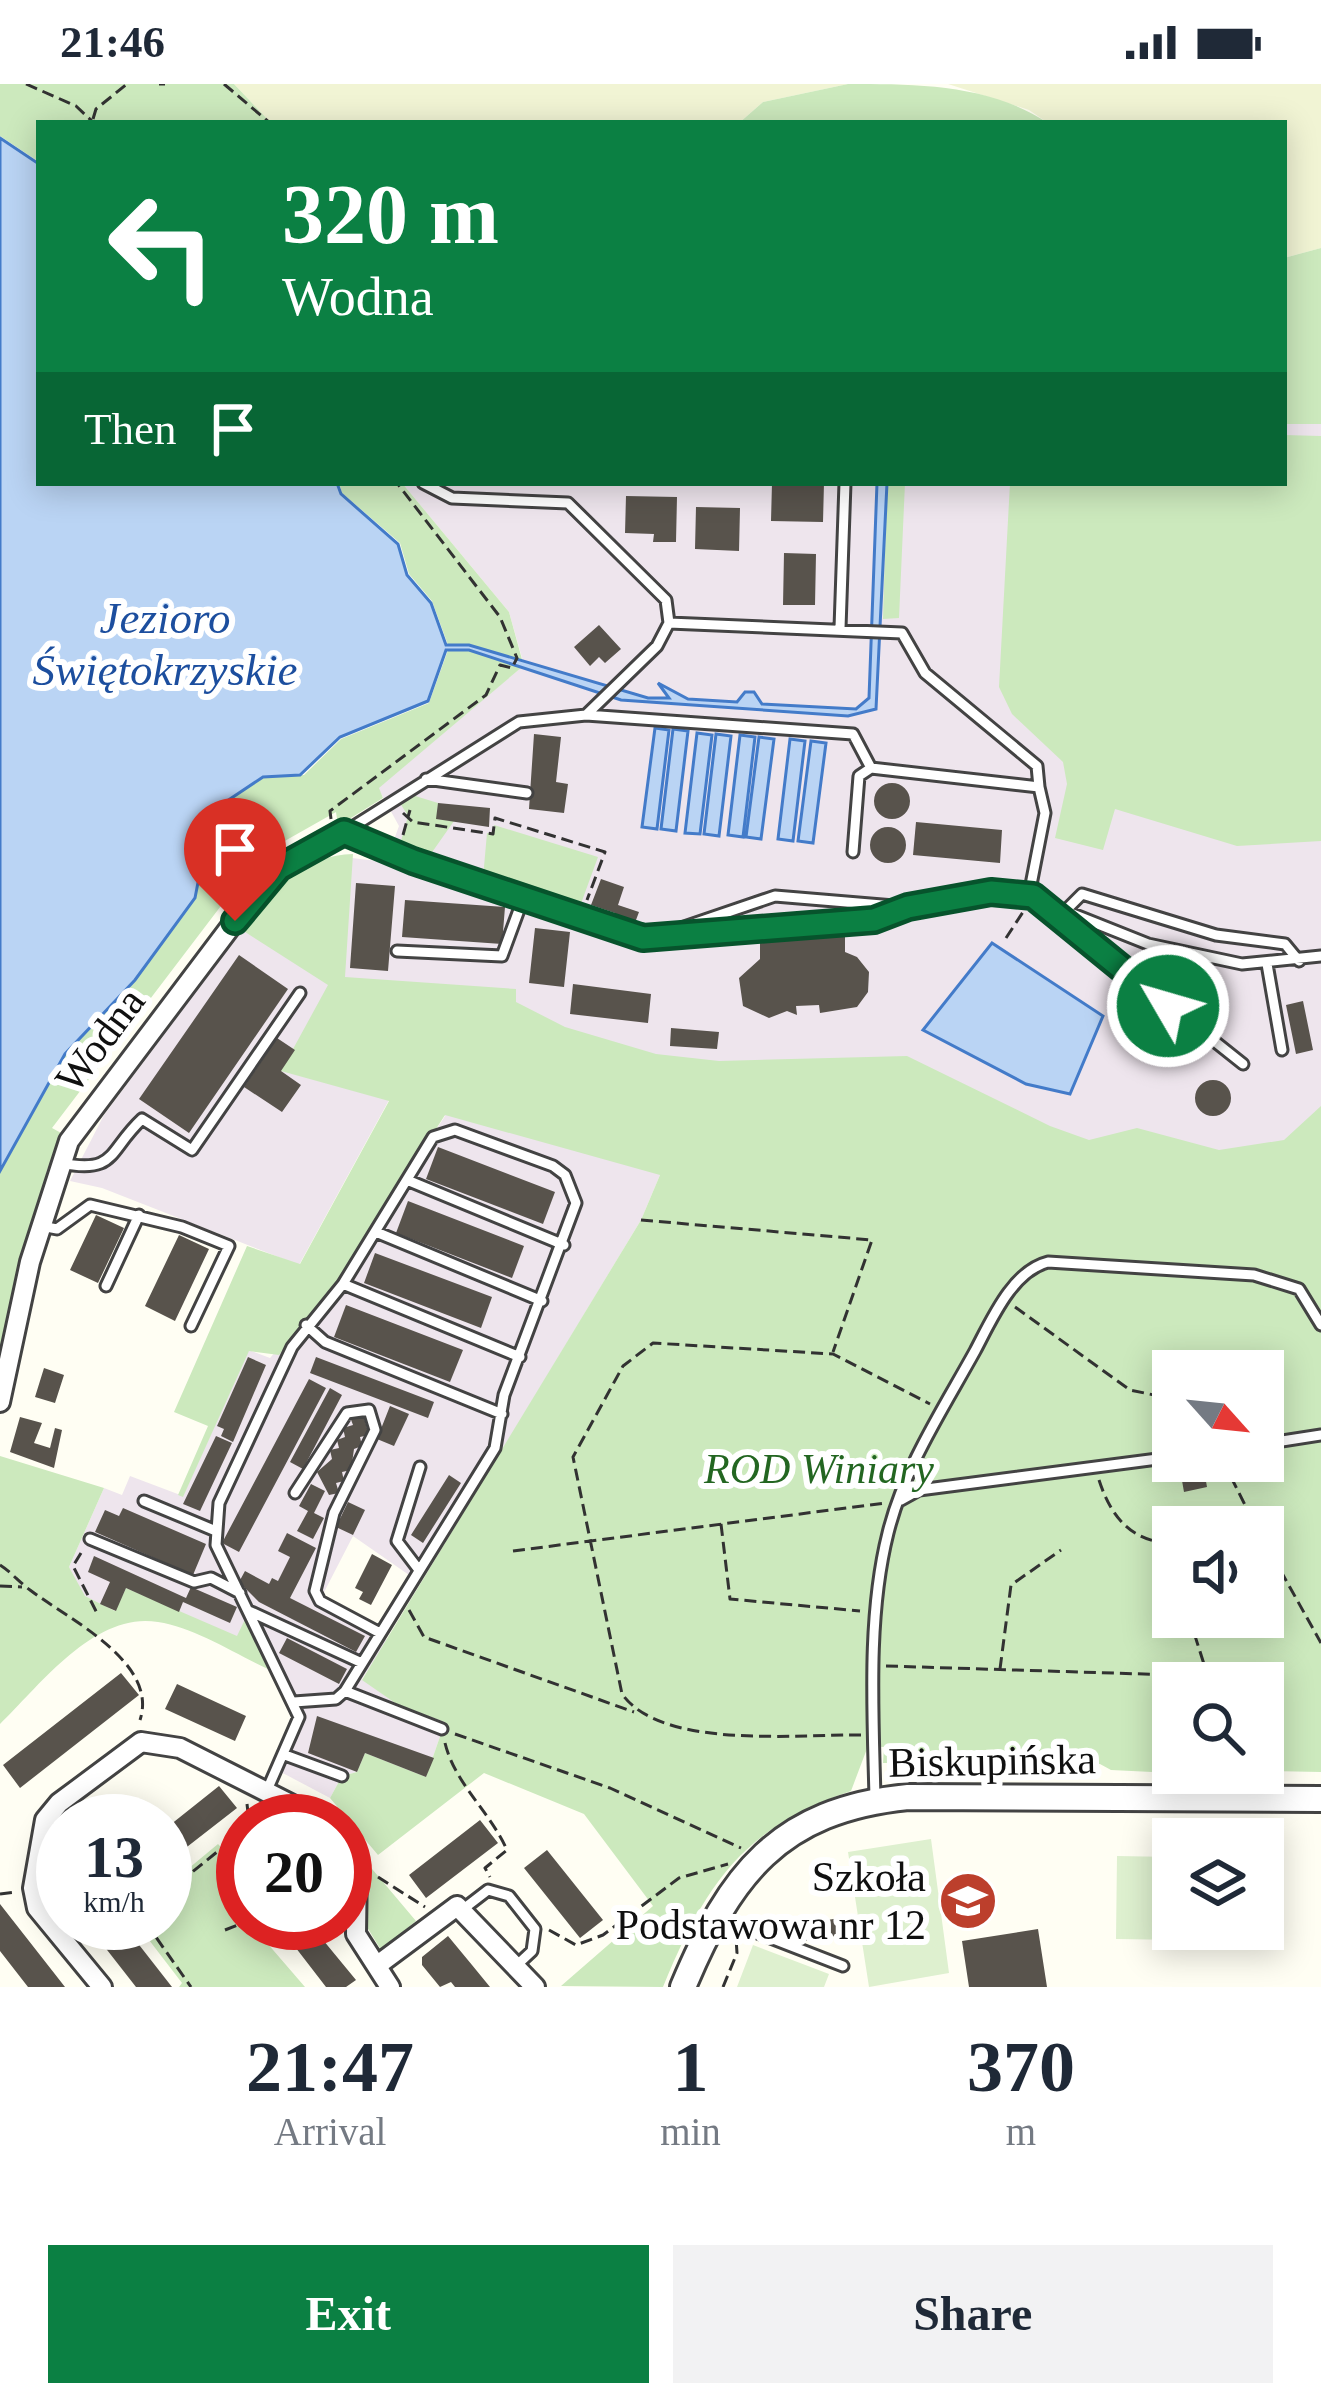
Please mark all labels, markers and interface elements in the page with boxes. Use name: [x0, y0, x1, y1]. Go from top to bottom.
text: 21:46: [60, 17, 165, 67]
icon: left: [84, 168, 240, 324]
text: 320 m: [282, 168, 499, 261]
text: Wodna: [282, 267, 434, 327]
icon: arrive: [200, 396, 266, 462]
text: Then: [84, 404, 176, 454]
water label: Jezioro Świętokrzyskie: [33, 593, 297, 695]
pin: [184, 798, 286, 921]
icon: arrive: [202, 816, 268, 882]
position arrow: [1105, 943, 1231, 1069]
street label: Wodna: [46, 979, 154, 1101]
north arrow: [1152, 1350, 1284, 1482]
map controls: [1152, 1350, 1284, 1950]
park label: ROD Winiary: [703, 1446, 934, 1492]
button: sound: [1152, 1506, 1284, 1638]
button: search: [1152, 1662, 1284, 1794]
street label: Biskupińska: [888, 1736, 1097, 1786]
speed limit sign: 20: [216, 1794, 372, 1950]
button: layers: [1152, 1818, 1284, 1950]
text: 13: [84, 1824, 144, 1890]
place label: Szkoła Podstawowa nr 12: [616, 1854, 926, 1948]
school or university icon: Szkoła Podstawowa nr 12: [937, 1870, 999, 1932]
text: km/h: [83, 1885, 145, 1918]
text: 21:47: [246, 2027, 414, 2107]
text: 1: [672, 2027, 708, 2107]
text: 370: [967, 2027, 1075, 2107]
text: Arrival: [274, 2110, 386, 2153]
text: min: [660, 2110, 721, 2153]
text: m: [1006, 2110, 1036, 2153]
button: Exit: [48, 2245, 649, 2383]
button: Share: [673, 2245, 1273, 2383]

